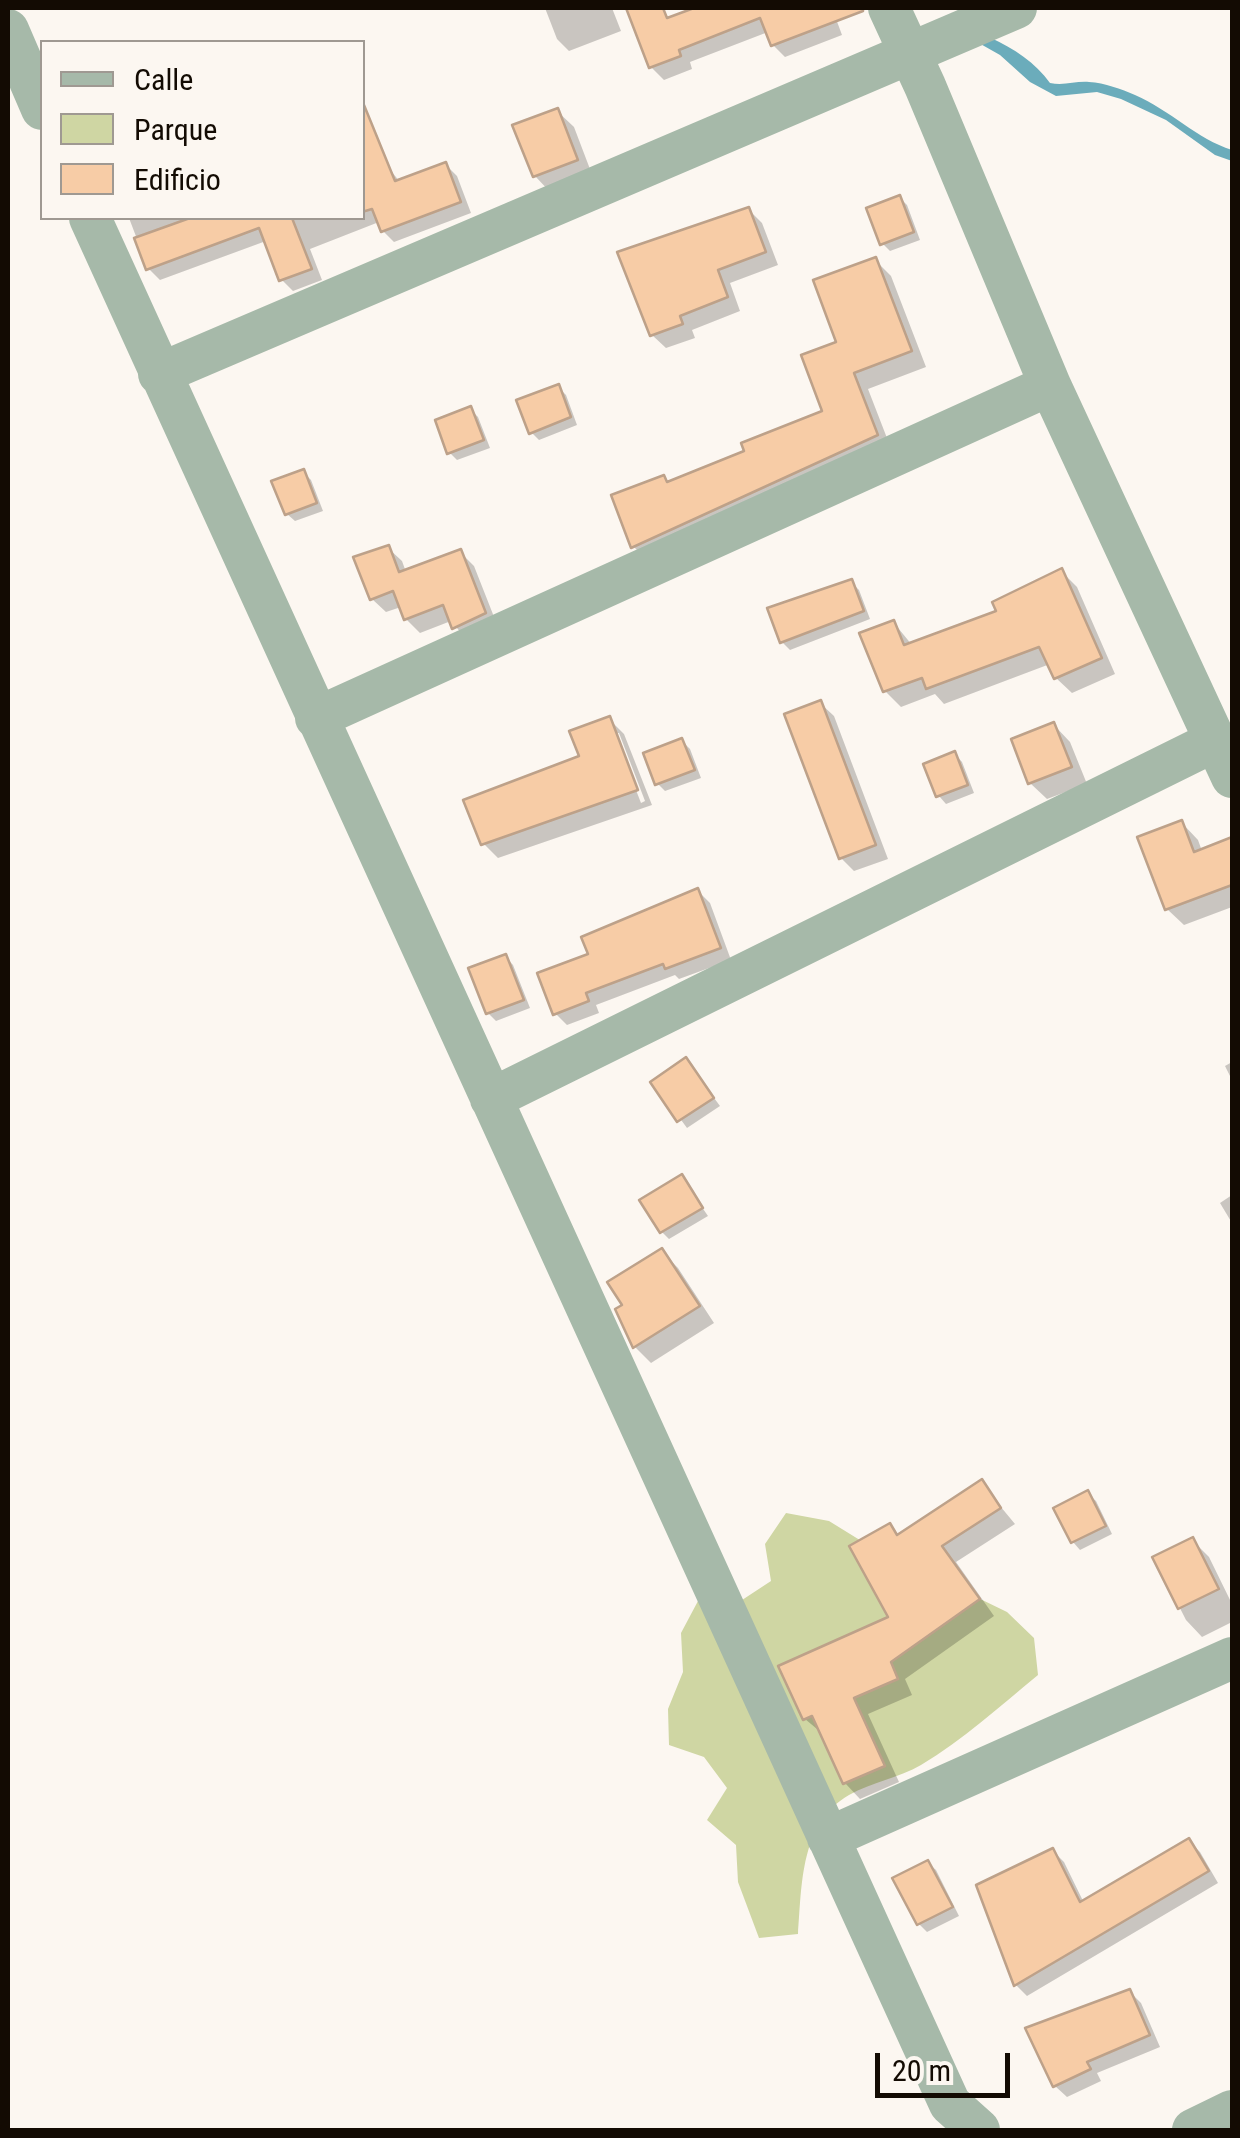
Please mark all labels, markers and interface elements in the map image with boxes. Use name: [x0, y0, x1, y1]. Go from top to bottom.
legend: [40, 40, 365, 220]
text: Calle: [134, 62, 193, 97]
text: Parque: [134, 112, 217, 147]
text: Edificio: [134, 162, 221, 197]
scale bar: [880, 2033, 1015, 2095]
text: 20 m: [892, 2053, 951, 2088]

